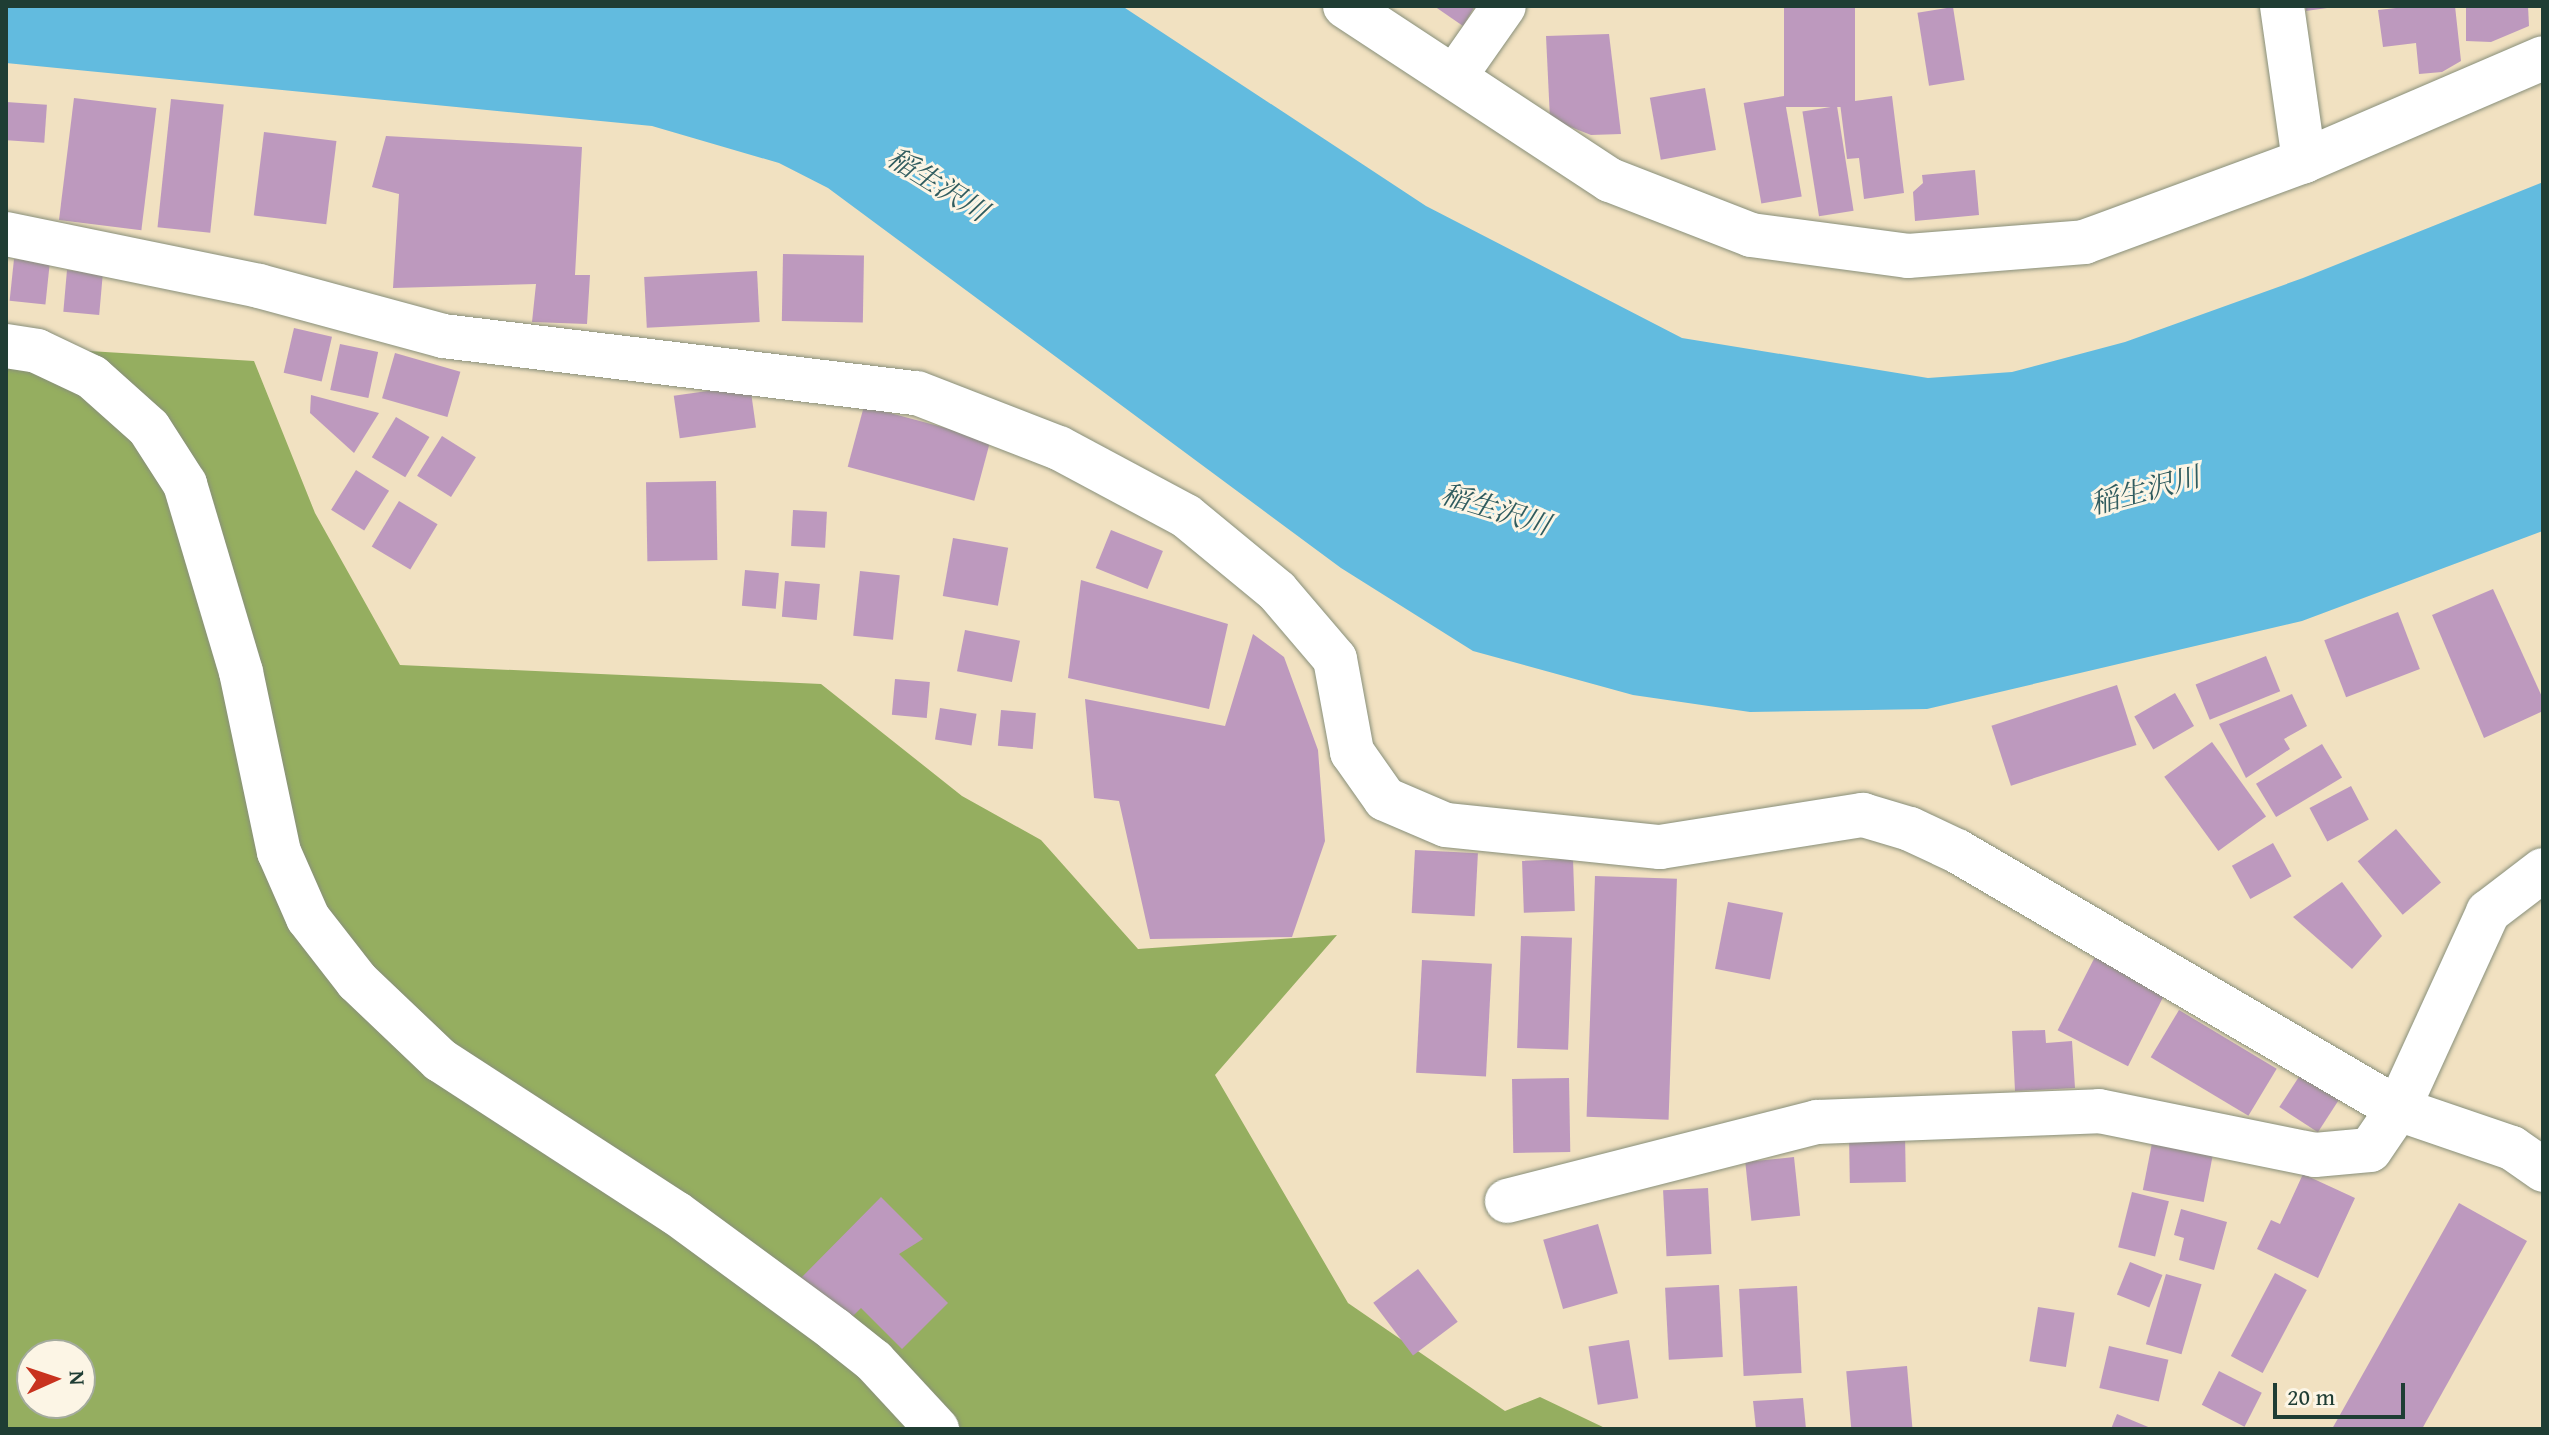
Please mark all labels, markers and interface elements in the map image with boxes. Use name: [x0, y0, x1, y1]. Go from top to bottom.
water label: 稲生沢川: [882, 140, 994, 228]
water label: 稲生沢川: [2087, 459, 2203, 521]
water label: 稲生沢川: [1438, 477, 1554, 541]
north arrow: [16, 1339, 96, 1419]
scale bar: [2277, 1367, 2409, 1417]
text: N: [62, 1370, 94, 1386]
text: 20 m: [2287, 1379, 2335, 1414]

